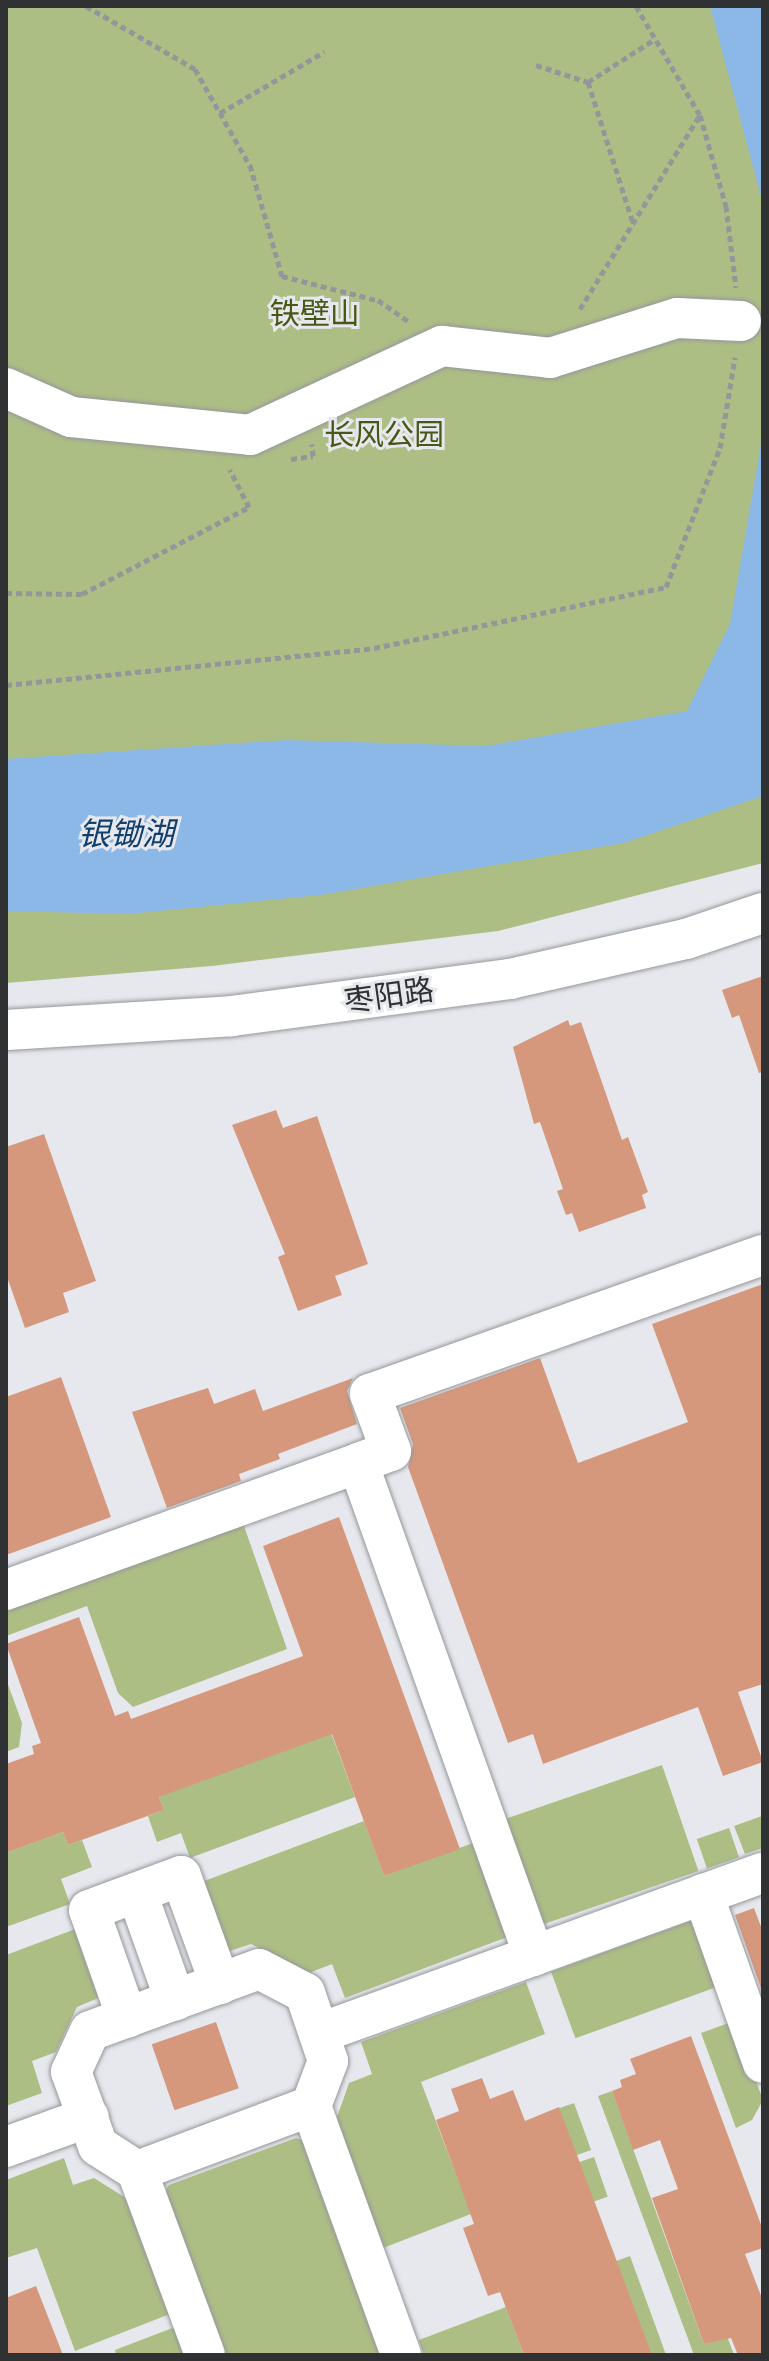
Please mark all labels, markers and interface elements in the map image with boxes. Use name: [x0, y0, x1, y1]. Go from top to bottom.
park label: 铁壁山: [270, 296, 360, 332]
park label: 长风公园: [324, 417, 444, 453]
water label: 银锄湖: [78, 816, 174, 854]
street label: 枣阳路: [342, 972, 436, 1020]

